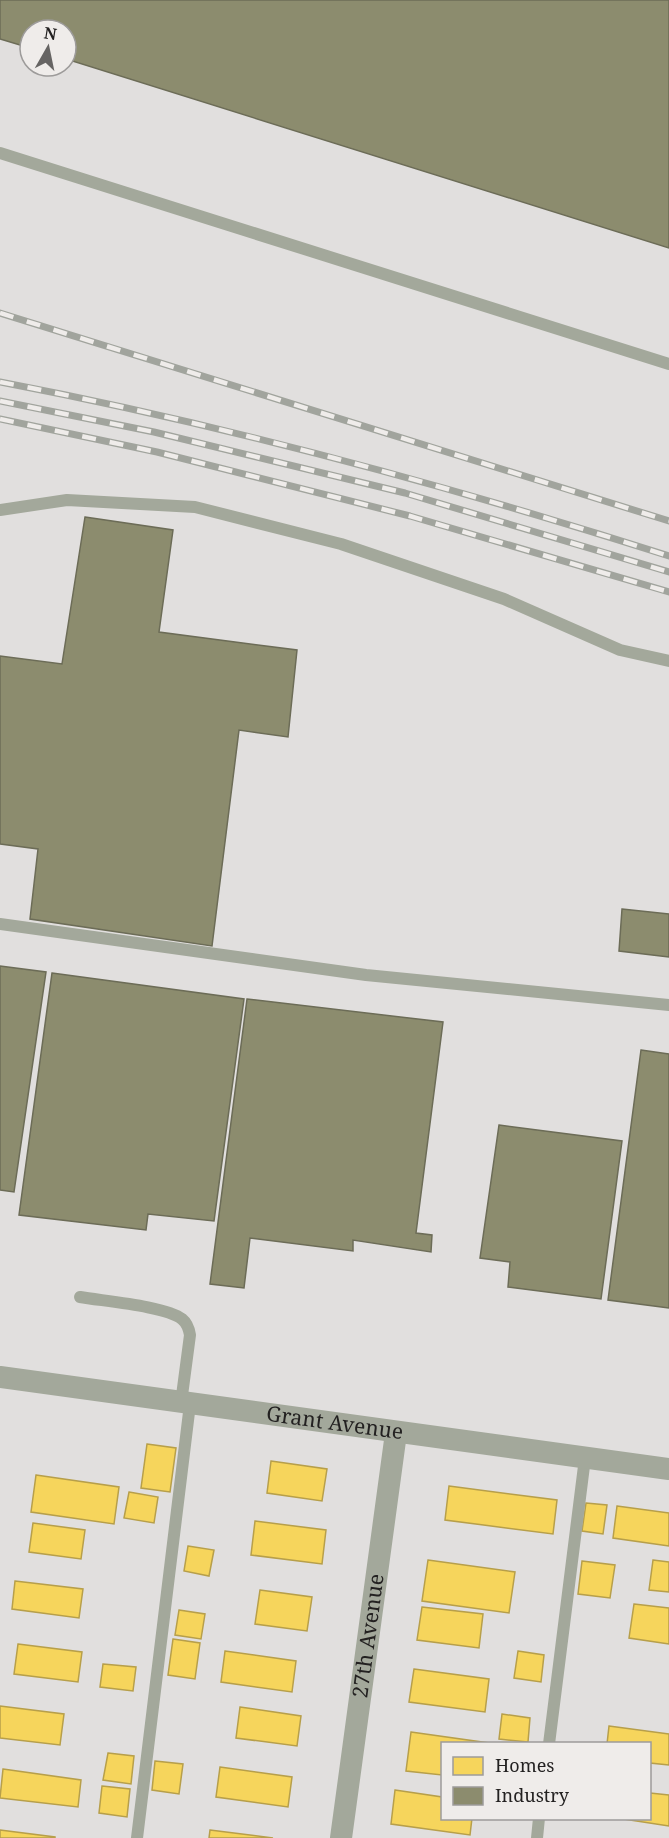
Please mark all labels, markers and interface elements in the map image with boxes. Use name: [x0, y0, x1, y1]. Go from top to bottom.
north arrow: [18, 18, 78, 78]
text: N: [42, 21, 59, 45]
street label: Grant Avenue: [265, 1399, 405, 1445]
street label: 27th Avenue: [345, 1572, 390, 1699]
legend: [441, 1742, 651, 1820]
text: Homes: [495, 1753, 554, 1777]
text: Industry: [495, 1783, 570, 1807]

